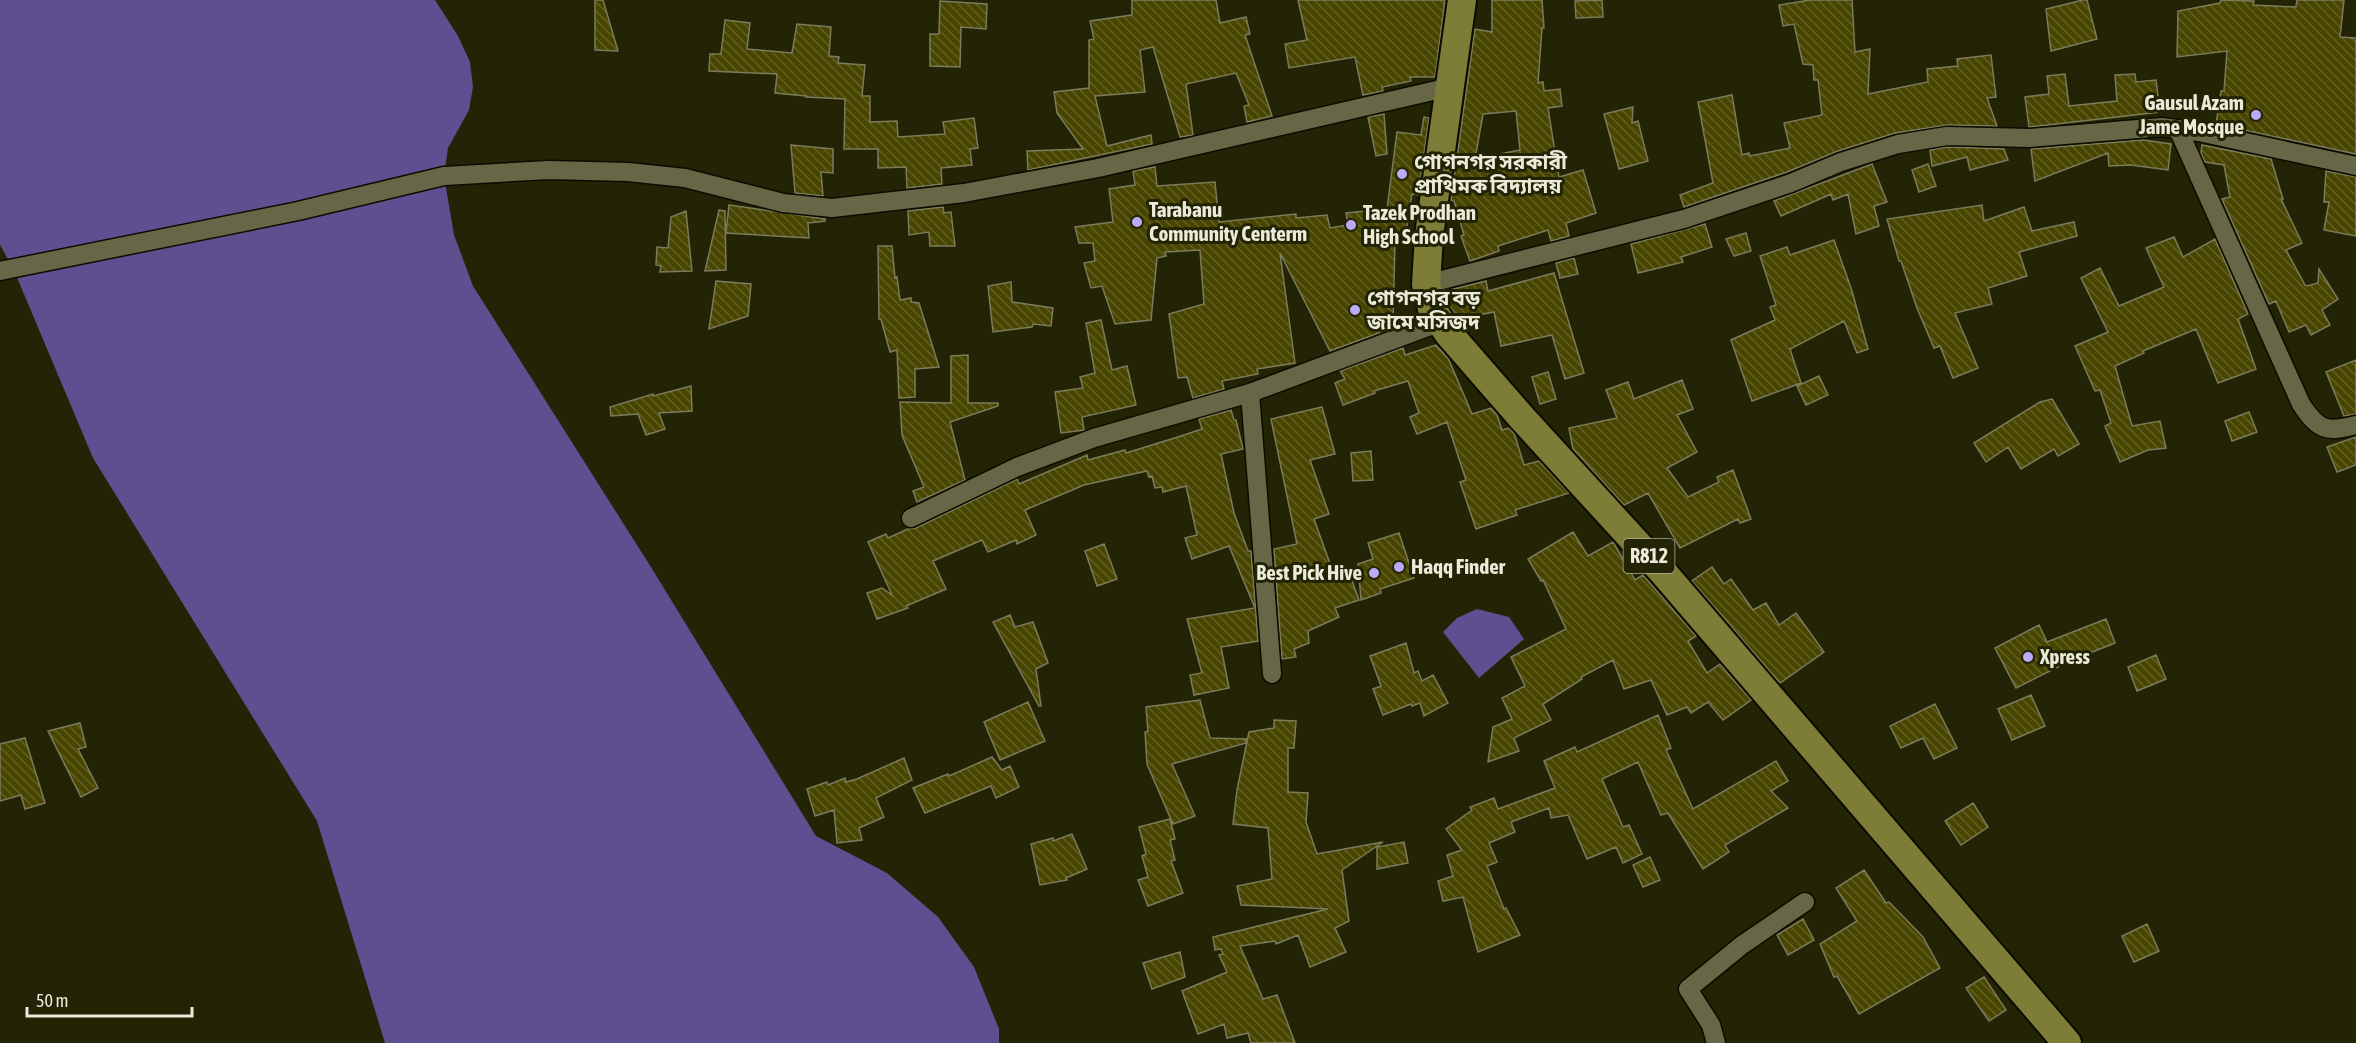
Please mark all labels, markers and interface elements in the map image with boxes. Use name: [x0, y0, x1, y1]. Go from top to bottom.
place label: Gausul Azam Jame Mosque: [2138, 90, 2244, 138]
marker: Gausul Azam Jame Mosque: [2249, 108, 2263, 122]
place label: গোগনগর সরকারী প্রাথিমক বিদ্যালয়: [1414, 149, 1568, 197]
marker: গোগনগর সরকারী প্রাথিমক বিদ্যালয়: [1395, 167, 1409, 181]
place label: Tarabanu Community Centerm: [1149, 197, 1307, 245]
place label: Tazek Prodhan High School: [1363, 200, 1476, 248]
marker: Tarabanu Community Centerm: [1130, 215, 1144, 229]
marker: Tazek Prodhan High School: [1344, 218, 1358, 232]
place label: গোগনগর বড় জামে মসিজদ: [1366, 285, 1481, 333]
marker: গোগনগর বড় জামে মসিজদ: [1348, 303, 1362, 317]
road number: R812: [1624, 539, 1674, 573]
place label: Haqq Finder: [1411, 554, 1506, 578]
place label: Best Pick Hive: [1256, 560, 1362, 584]
marker: Haqq Finder: [1392, 560, 1406, 574]
marker: Best Pick Hive: [1367, 566, 1381, 580]
place label: Xpress: [2039, 644, 2091, 668]
marker: Xpress: [2021, 650, 2035, 664]
scale bar: [27, 980, 192, 1018]
text: 50 m: [36, 990, 68, 1011]

